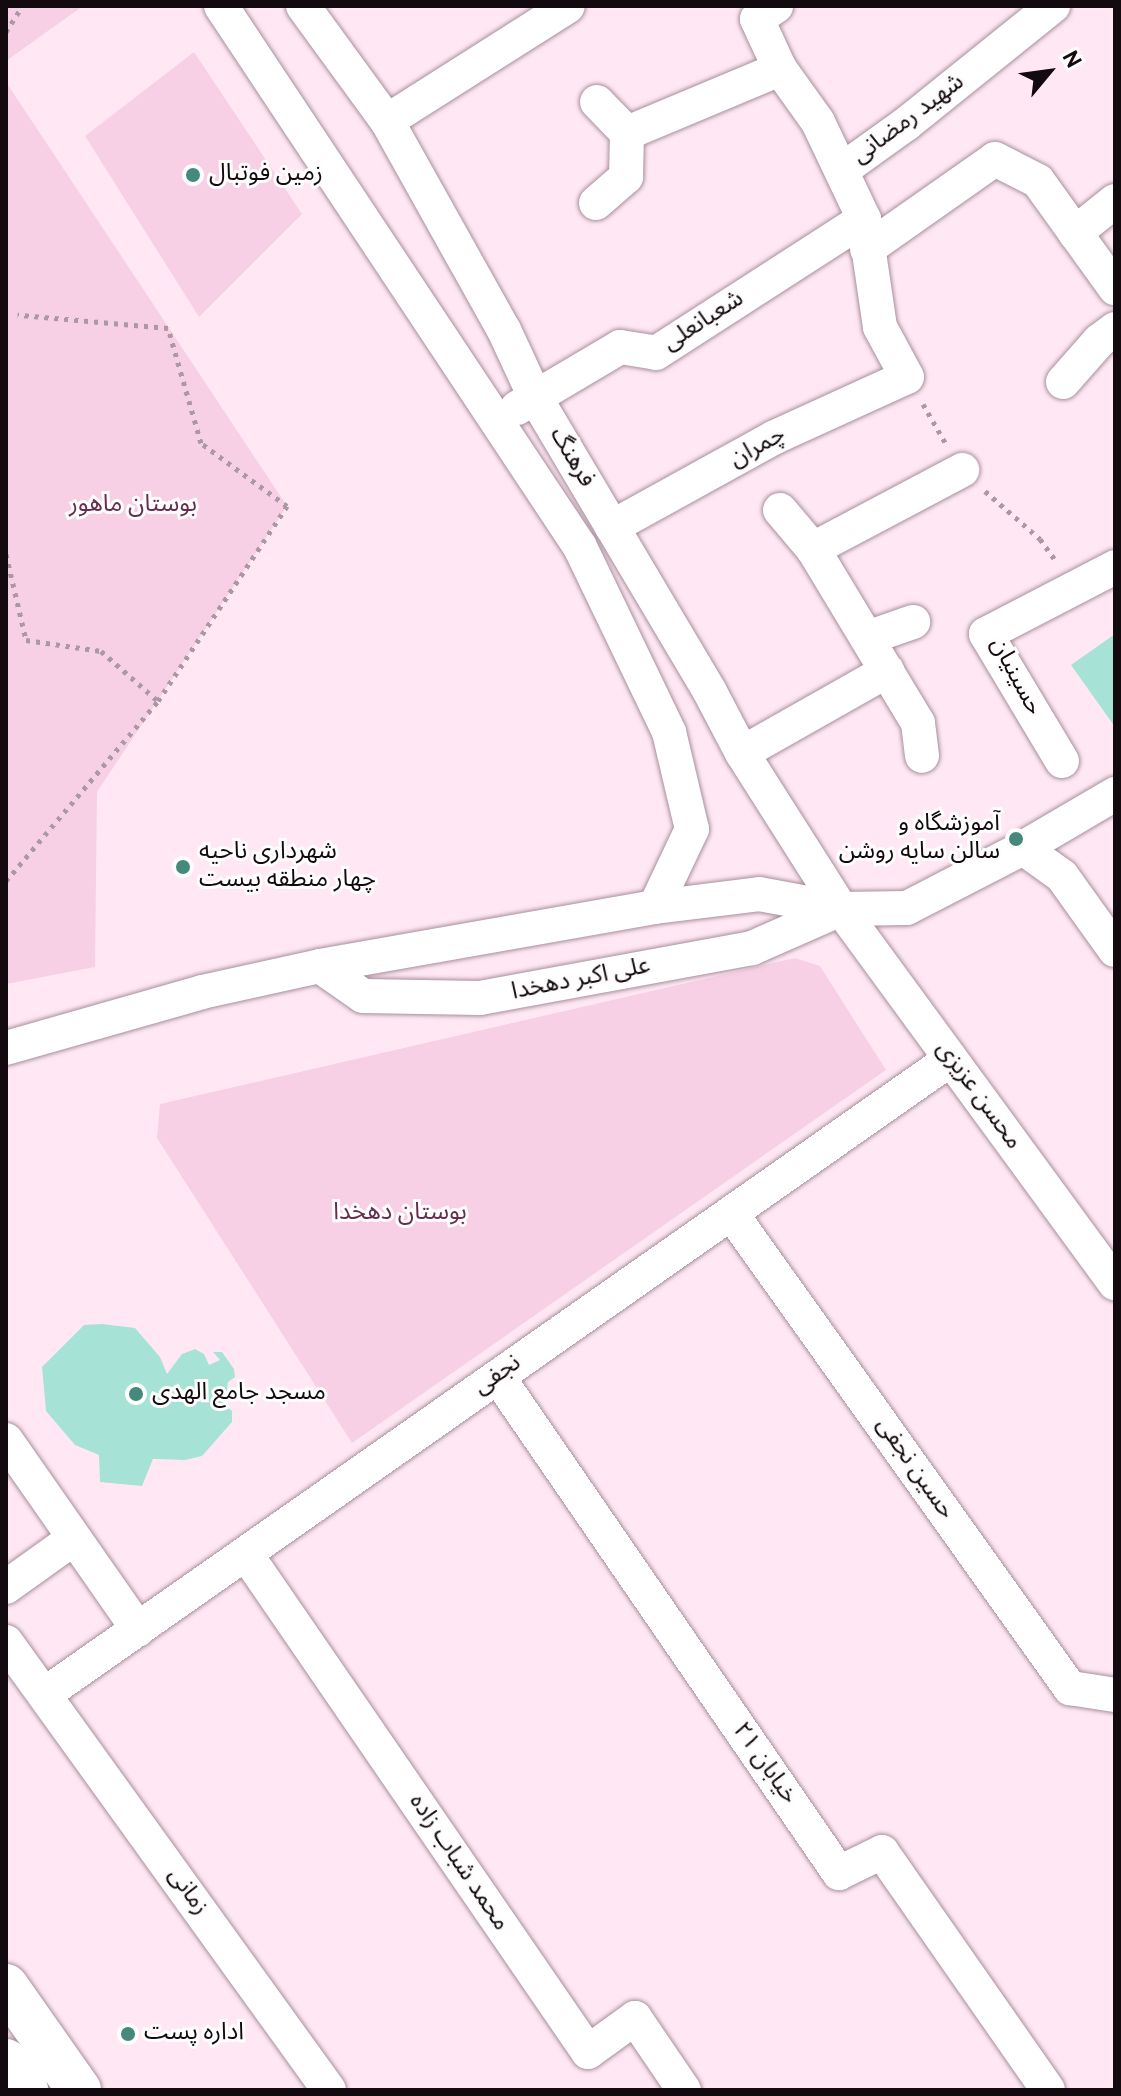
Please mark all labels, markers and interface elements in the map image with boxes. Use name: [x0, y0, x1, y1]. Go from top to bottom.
north arrow: [1009, 32, 1089, 112]
text: N: [1055, 47, 1086, 74]
street label: شهید رمضانی: [847, 69, 971, 171]
place label: زمین فوتبال: [209, 161, 323, 189]
marker: زمین فوتبال: [184, 166, 202, 184]
street label: شعبانعلی: [658, 285, 750, 359]
street label: چمران: [725, 421, 791, 475]
street label: فرهنگ: [542, 423, 600, 493]
park label: بوستان ماهور: [69, 492, 197, 520]
street label: حسینیان: [983, 633, 1047, 721]
place label: آموزشگاه و سالن سایه روشن: [839, 811, 1000, 867]
marker: آموزشگاه و سالن سایه روشن: [1007, 830, 1025, 848]
place label: شهرداری ناحیه چهار منطقه بیست: [199, 839, 376, 895]
marker: شهرداری ناحیه چهار منطقه بیست: [174, 858, 192, 876]
street label: علی اکبر دهخدا: [509, 952, 653, 1008]
street label: محسن عزیزی: [929, 1036, 1027, 1156]
park label: بوستان دهخدا: [333, 1200, 467, 1228]
street label: نجفی: [469, 1349, 527, 1403]
place label: مسجد جامع الهدی: [152, 1380, 326, 1408]
marker: مسجد جامع الهدی: [127, 1385, 145, 1403]
street label: حسین نجفی: [868, 1412, 960, 1526]
street label: خیابان ۲۱: [726, 1718, 802, 1810]
street label: محمد شباب زاده: [402, 1789, 514, 1937]
street label: زمانی: [160, 1863, 214, 1921]
place label: اداره پست: [144, 2020, 244, 2048]
marker: اداره پست: [119, 2025, 137, 2043]

